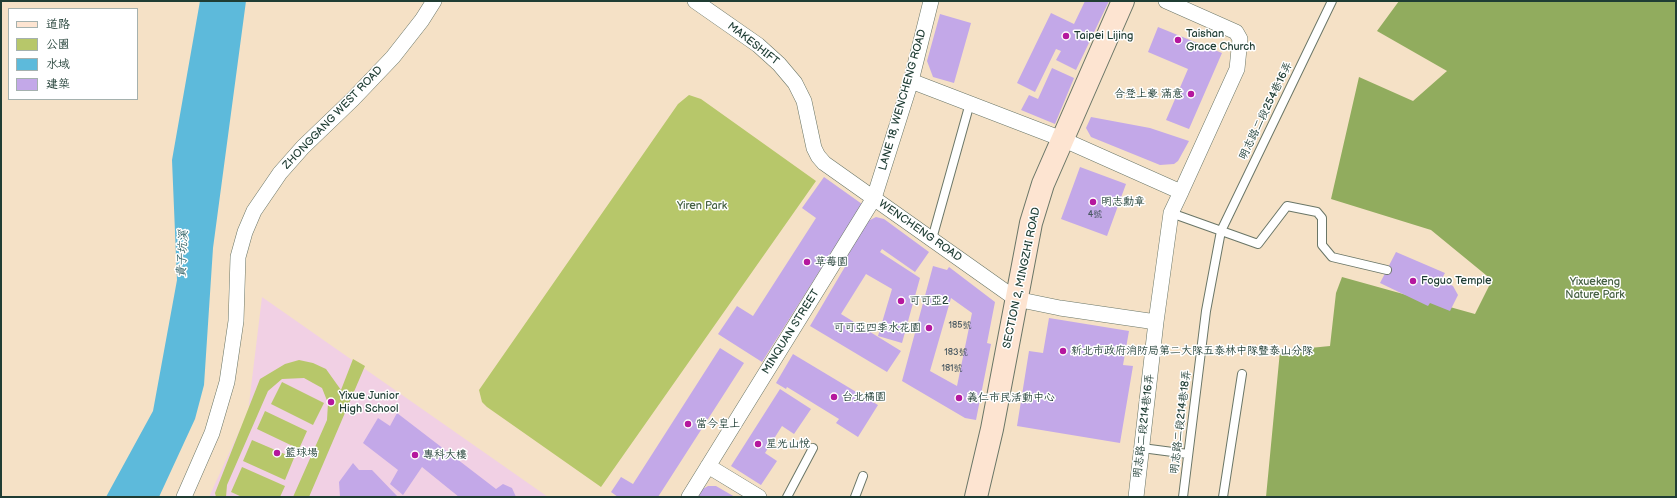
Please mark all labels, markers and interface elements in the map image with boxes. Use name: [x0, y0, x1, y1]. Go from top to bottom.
legend: [8, 8, 138, 100]
text: 道路: [46, 17, 70, 32]
street label: MAKESHIFT: [725, 20, 781, 68]
place label: Taishan Grace Church: [1186, 27, 1255, 53]
street label: LANE 18, WENCHENG ROAD: [877, 28, 929, 172]
place label: Taipei Lijing: [1074, 29, 1133, 43]
marker: Taipei Lijing: [1061, 31, 1071, 41]
marker: Taishan Grace Church: [1173, 35, 1183, 45]
text: 公園: [46, 37, 70, 52]
text: 水域: [46, 57, 70, 72]
street label: 明志路二段254巷16弄: [1237, 60, 1295, 162]
street label: ZHONGGANG WEST ROAD: [280, 64, 386, 172]
text: 建築: [46, 77, 70, 92]
place label: 合登上豪 滿意: [1114, 87, 1183, 101]
marker: 合登上豪 滿意: [1186, 89, 1196, 99]
place label: 明志勳章: [1101, 195, 1145, 209]
street label: WENCHENG ROAD: [876, 197, 964, 265]
marker: 明志勳章: [1088, 197, 1098, 207]
park label: Yiren Park: [677, 199, 727, 213]
street label: SECTION 2, MINGZHI ROAD: [1001, 206, 1043, 350]
house number: 4號: [1088, 210, 1102, 220]
water label: 貴子坑溪: [175, 230, 191, 278]
place label: 草莓園: [815, 255, 848, 269]
marker: 草莓園: [802, 257, 812, 267]
place label: Foguo Temple: [1421, 274, 1492, 288]
park label: Yixuekeng Nature Park: [1565, 275, 1625, 301]
marker: Foguo Temple: [1408, 276, 1418, 286]
street label: MINQUAN STREET: [760, 287, 822, 377]
place label: 可可亞2: [909, 294, 948, 308]
marker: 可可亞2: [896, 296, 906, 306]
place label: 可可亞四季水花園: [833, 321, 921, 335]
house number: 185號: [949, 321, 971, 331]
marker: 可可亞四季水花園: [924, 323, 934, 333]
place label: 新北市政府消防局第二大隊五泰林中隊暨泰山分隊: [1071, 344, 1313, 358]
marker: 新北市政府消防局第二大隊五泰林中隊暨泰山分隊: [1058, 346, 1068, 356]
house number: 183號: [944, 348, 968, 358]
house number: 181號: [941, 364, 963, 374]
street label: 明志路二段214巷18弄: [1168, 369, 1194, 475]
street label: 明志路二段214巷16弄: [1131, 373, 1157, 479]
place label: Yixue Junior High School: [339, 389, 399, 415]
place label: 台北橘園: [842, 390, 886, 404]
place label: 義仁市民活動中心: [967, 391, 1055, 405]
marker: 台北橘園: [829, 392, 839, 402]
marker: 義仁市民活動中心: [954, 393, 964, 403]
marker: Yixue Junior High School: [326, 397, 336, 407]
place label: 當今皇上: [696, 417, 740, 431]
marker: 當今皇上: [683, 419, 693, 429]
place label: 星光山悅: [766, 437, 810, 451]
marker: 星光山悅: [753, 439, 763, 449]
place label: 籃球場: [285, 446, 318, 460]
marker: 籃球場: [272, 448, 282, 458]
place label: 專科大樓: [423, 448, 467, 462]
marker: 專科大樓: [410, 450, 420, 460]

